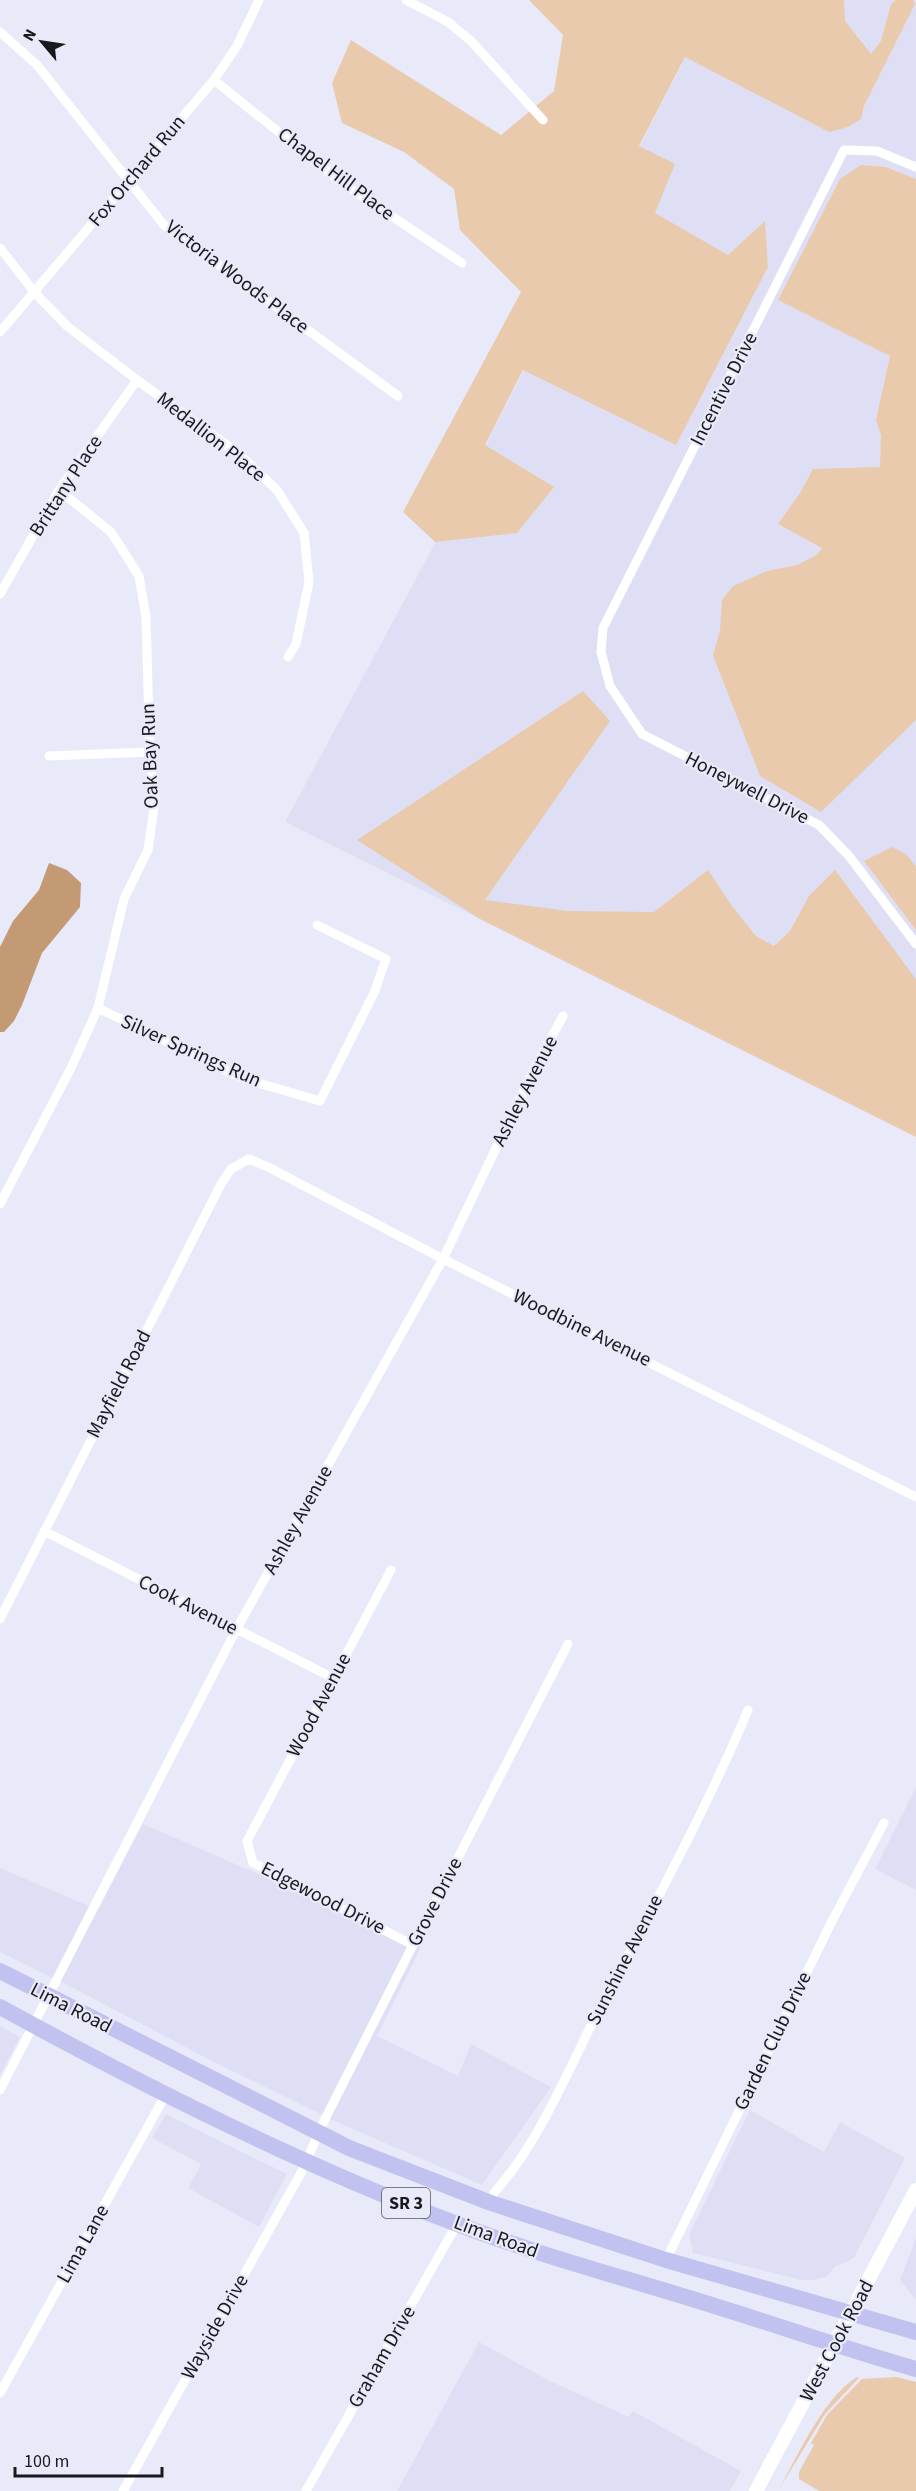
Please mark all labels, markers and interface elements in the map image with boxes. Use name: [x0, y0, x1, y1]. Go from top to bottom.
north arrow: [12, 12, 72, 72]
text: N: [18, 25, 42, 45]
street label: Fox Orchard Run: [82, 109, 192, 233]
street label: Chapel Hill Place: [272, 121, 400, 227]
street label: Victoria Woods Place: [159, 214, 315, 340]
street label: Incentive Drive: [683, 327, 765, 451]
street label: Medallion Place: [151, 385, 272, 489]
street label: Brittany Place: [23, 430, 109, 542]
street label: Oak Bay Run: [134, 703, 166, 809]
street label: Honeywell Drive: [680, 745, 814, 831]
street label: Silver Springs Run: [116, 1007, 266, 1095]
street label: Ashley Avenue: [485, 1031, 565, 1151]
street label: Woodbine Avenue: [508, 1282, 656, 1374]
street label: Mayfield Road: [80, 1325, 158, 1443]
street label: Ashley Avenue: [257, 1460, 340, 1580]
street label: Cook Avenue: [133, 1568, 243, 1642]
street label: Wood Avenue: [280, 1648, 358, 1762]
street label: Grove Drive: [401, 1853, 469, 1951]
street label: Edgewood Drive: [256, 1855, 390, 1941]
street label: Sunshine Avenue: [580, 1890, 670, 2030]
street label: Garden Club Drive: [727, 1967, 819, 2115]
street label: Lima Road: [25, 1975, 117, 2041]
road number: SR 3: [382, 2188, 430, 2218]
street label: Lima Lane: [50, 2200, 116, 2288]
street label: Lima Road: [450, 2209, 542, 2265]
street label: Wayside Drive: [175, 2269, 256, 2385]
street label: West Cook Road: [793, 2275, 881, 2407]
street label: Graham Drive: [341, 2301, 423, 2413]
scale bar: [15, 2440, 162, 2478]
text: 100 m: [24, 2449, 69, 2474]

